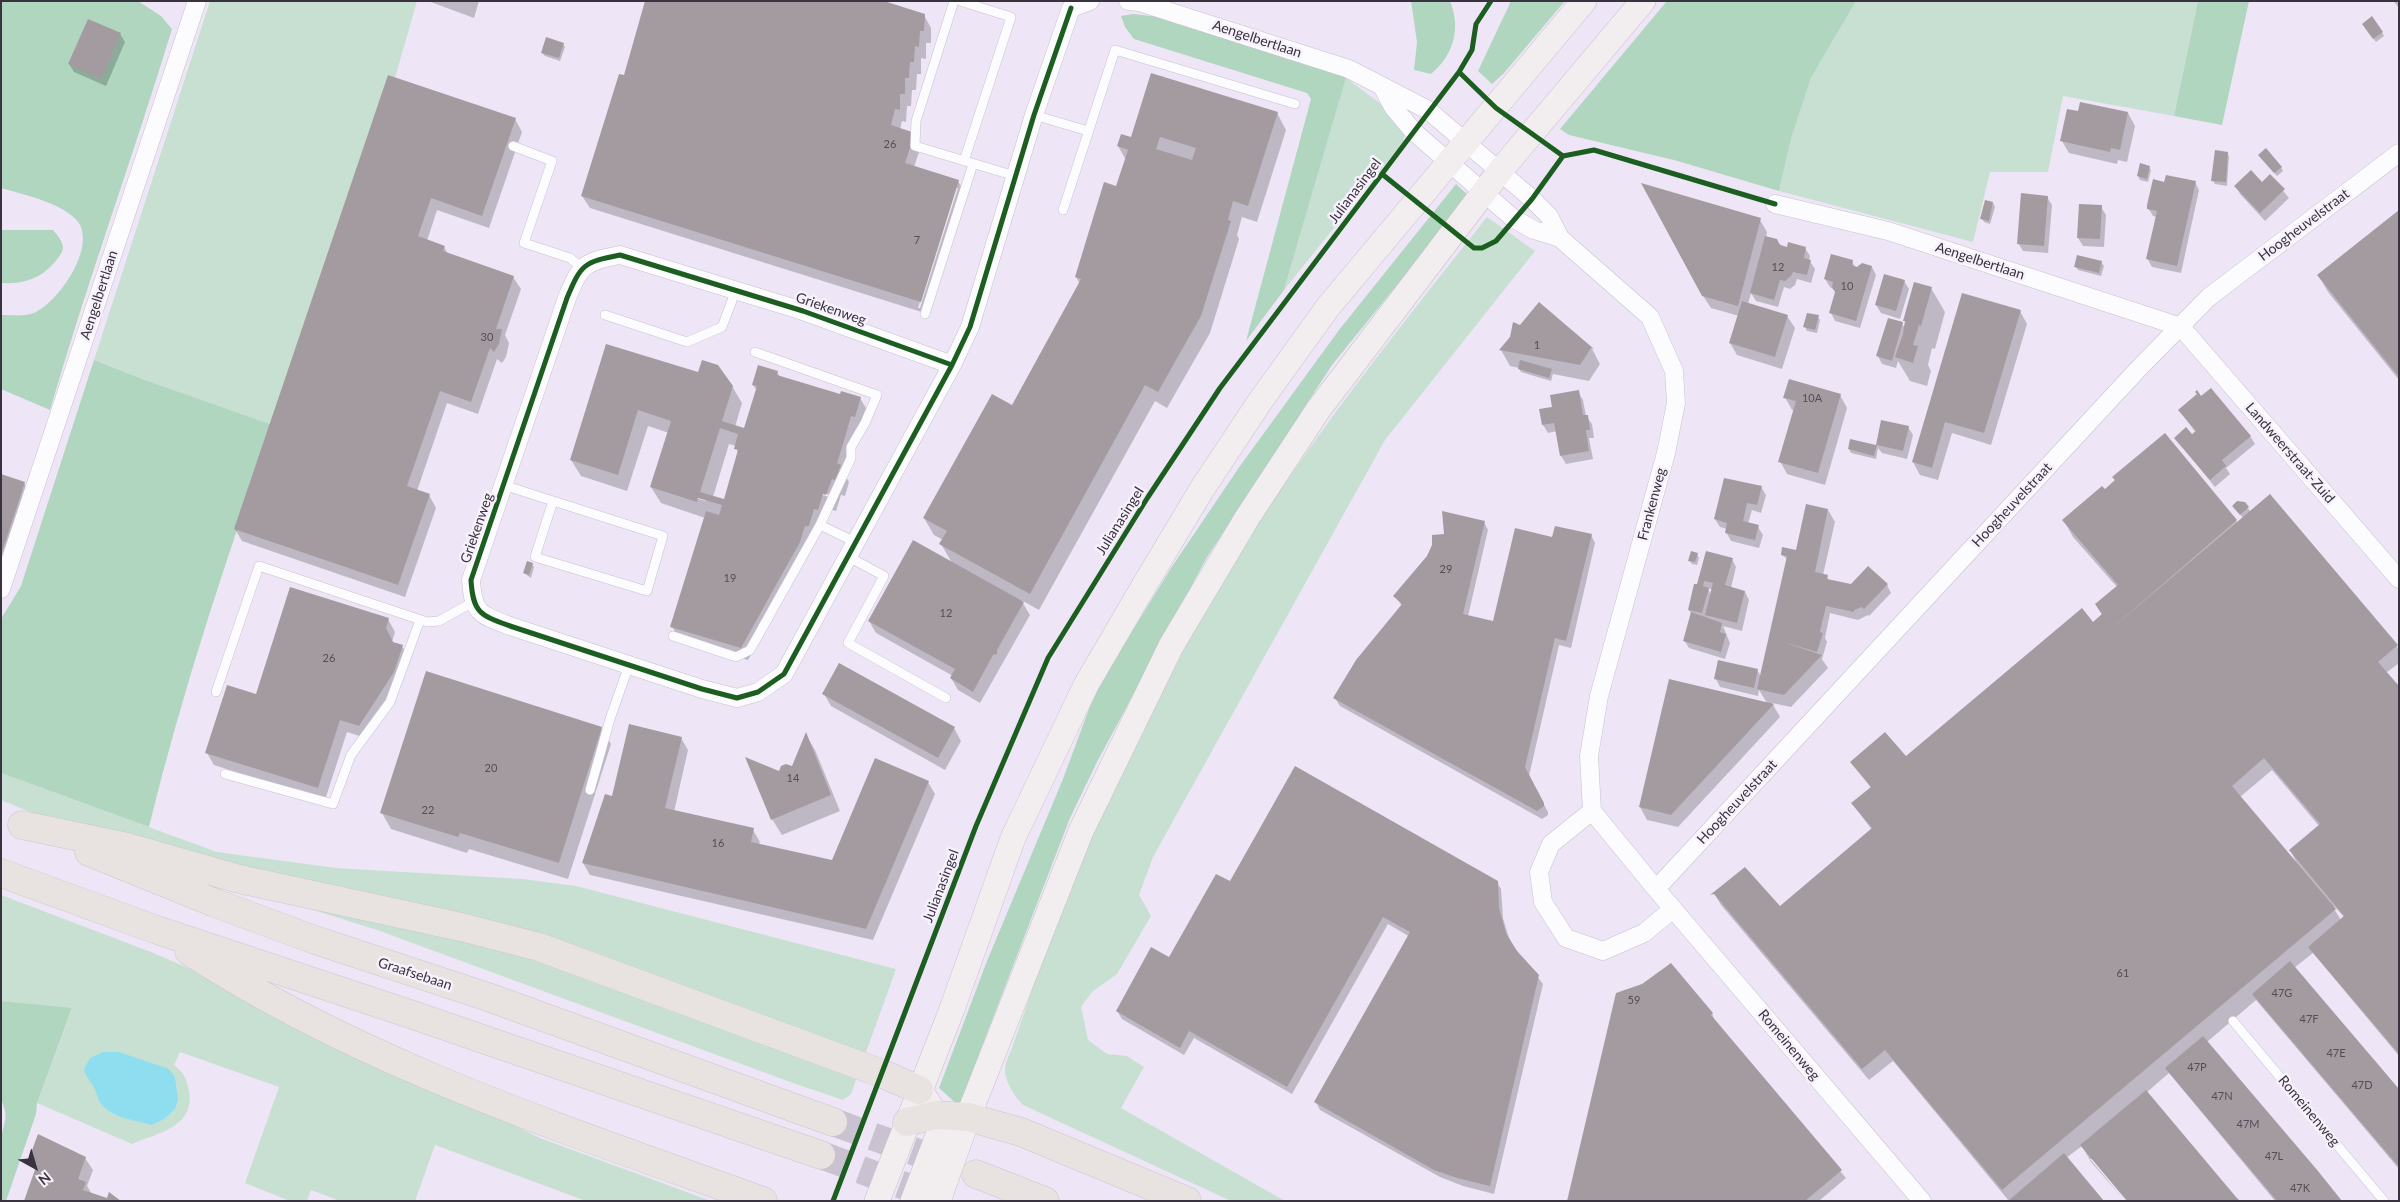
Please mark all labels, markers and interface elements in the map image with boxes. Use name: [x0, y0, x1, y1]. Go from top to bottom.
street label: Aengelbertlaan: [1210, 17, 1304, 61]
house number: 26: [884, 137, 896, 151]
street label: Julianasingel: [1325, 155, 1385, 227]
street label: Hoogheuvelstraat: [2255, 185, 2353, 265]
house number: 7: [914, 233, 920, 247]
street label: Aengelbertlaan: [1933, 239, 2027, 283]
street label: Aengelbertlaan: [77, 248, 121, 342]
house number: 12: [1772, 260, 1784, 274]
house number: 10: [1841, 279, 1853, 293]
street label: Griekenweg: [794, 289, 868, 329]
house number: 30: [481, 330, 493, 344]
house number: 1: [1534, 338, 1540, 352]
house number: 10A: [1802, 391, 1822, 405]
street label: Landweerstraat-Zuid: [2242, 399, 2338, 507]
street label: Hoogheuvelstraat: [1969, 459, 2055, 551]
street label: Frankenweg: [1634, 466, 1670, 542]
street label: Julianasingel: [1092, 484, 1148, 558]
street label: Griekenweg: [457, 491, 497, 565]
house number: 29: [1440, 562, 1452, 576]
house number: 19: [724, 571, 736, 585]
house number: 12: [940, 606, 952, 620]
house number: 26: [323, 651, 335, 665]
street label: Hoogheuvelstraat: [1694, 756, 1780, 848]
house number: 20: [485, 761, 497, 775]
house number: 14: [787, 771, 799, 785]
house number: 22: [422, 803, 434, 817]
house number: 16: [712, 836, 724, 850]
street label: Julianasingel: [919, 847, 963, 925]
street label: Graafsebaan: [376, 954, 454, 994]
house number: 61: [2117, 966, 2129, 980]
house number: 47G: [2272, 986, 2292, 1000]
house number: 59: [1628, 993, 1640, 1007]
street label: Romeinenweg: [1755, 1006, 1823, 1084]
house number: 47F: [2300, 1012, 2318, 1026]
house number: 47E: [2326, 1046, 2346, 1060]
house number: 47P: [2187, 1060, 2207, 1074]
street label: Romeinenweg: [2275, 1072, 2343, 1150]
house number: 47D: [2351, 1078, 2373, 1092]
house number: 47N: [2211, 1089, 2233, 1103]
house number: 47M: [2237, 1117, 2259, 1131]
north arrow: [10, 1142, 60, 1192]
house number: 47L: [2265, 1149, 2283, 1163]
text: N: [35, 1169, 54, 1189]
house number: 47K: [2290, 1181, 2310, 1195]

